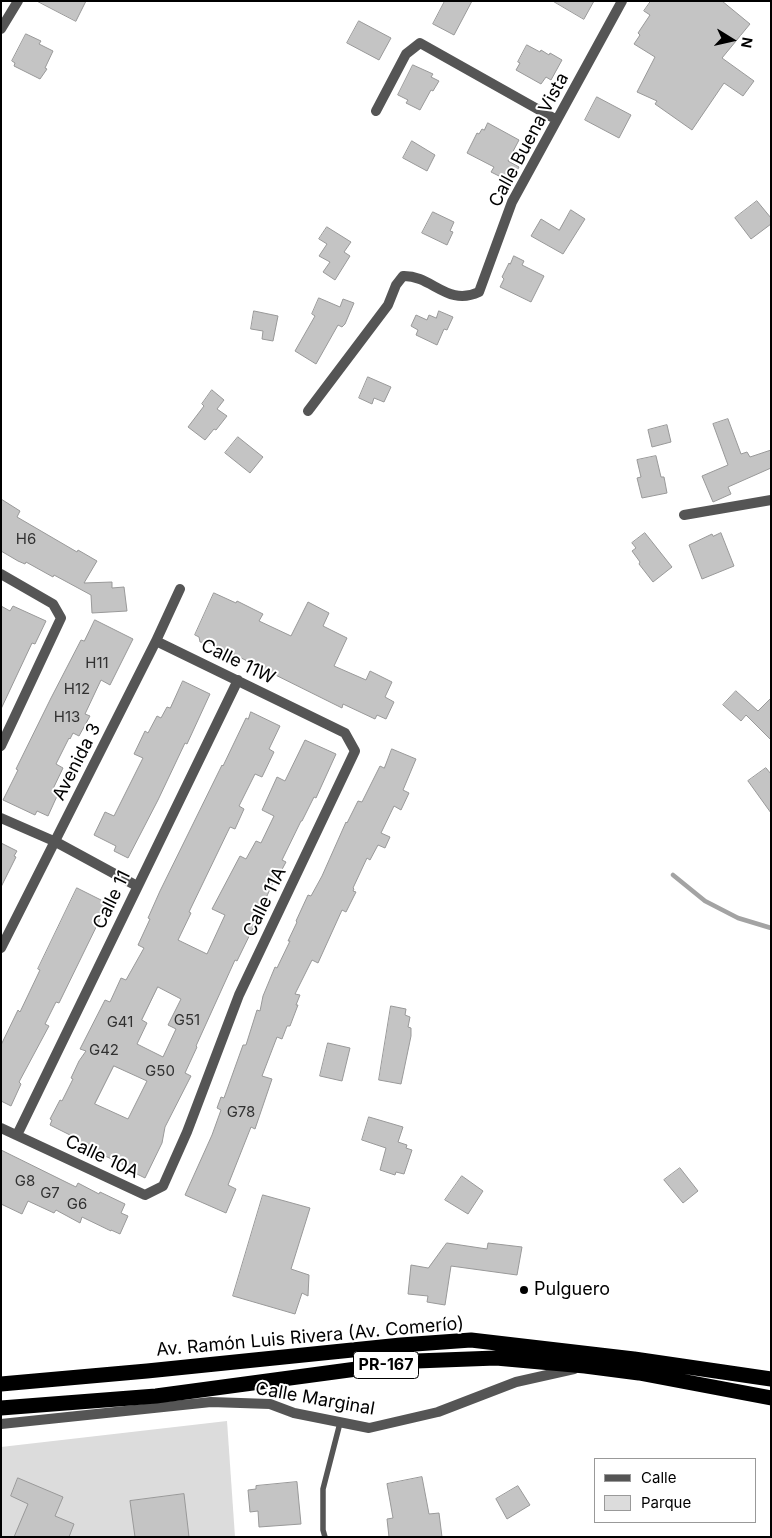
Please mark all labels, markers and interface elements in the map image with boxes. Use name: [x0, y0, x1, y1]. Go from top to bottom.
north arrow: [707, 15, 757, 65]
text: N: [738, 36, 757, 49]
street label: Calle Buena Vista: [485, 69, 573, 211]
house number: H6: [16, 530, 36, 548]
street label: Calle 11W: [197, 635, 279, 689]
house number: H11: [85, 654, 109, 672]
house number: H12: [64, 680, 90, 698]
house number: H13: [54, 708, 80, 726]
street label: Avenida 3: [48, 720, 106, 804]
street label: Calle 11A: [239, 864, 291, 940]
street label: Calle 11: [89, 867, 135, 933]
house number: G51: [174, 1011, 200, 1029]
house number: G41: [107, 1013, 133, 1031]
house number: G42: [89, 1041, 119, 1059]
house number: G50: [145, 1062, 175, 1080]
house number: G78: [227, 1103, 255, 1121]
street label: Calle 10A: [62, 1131, 142, 1183]
house number: G8: [15, 1172, 35, 1190]
house number: G7: [40, 1184, 60, 1202]
house number: G6: [67, 1195, 87, 1213]
place label: Pulguero: [534, 1279, 610, 1301]
marker: Pulguero: [518, 1284, 530, 1296]
street label: Av. Ramón Luis Rivera (Av. Comerío): [155, 1313, 465, 1361]
road number: PR-167: [354, 1352, 418, 1378]
street label: Calle Marginal: [254, 1378, 376, 1420]
legend: [594, 1458, 757, 1523]
text: Calle: [641, 1468, 676, 1487]
text: Parque: [641, 1493, 691, 1512]

